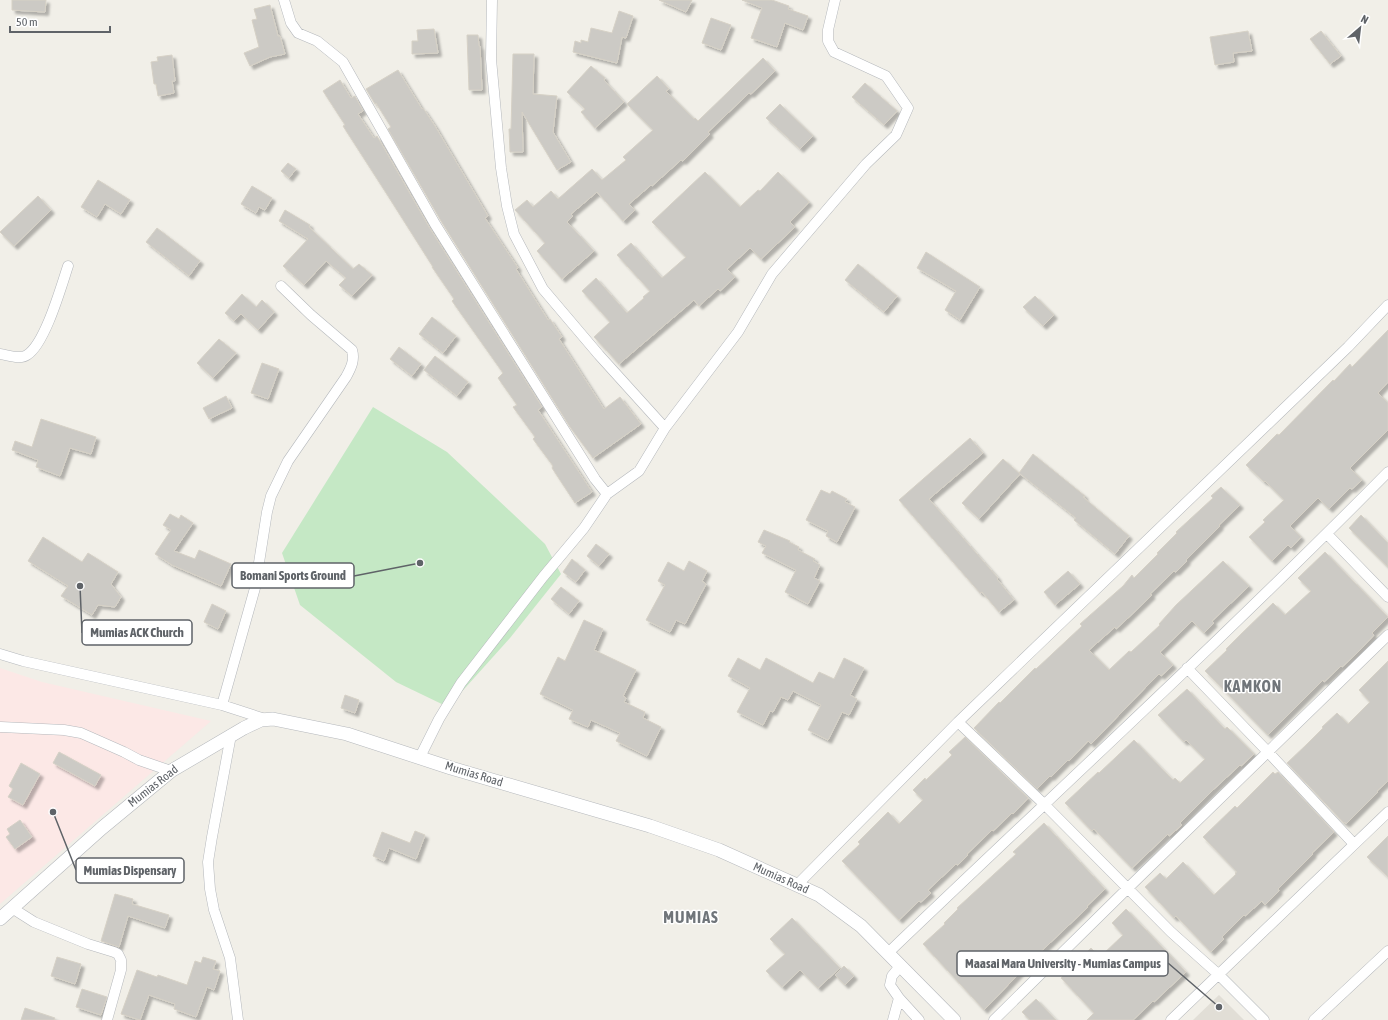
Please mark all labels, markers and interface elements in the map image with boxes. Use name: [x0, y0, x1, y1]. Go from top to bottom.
scale bar: [10, 8, 110, 34]
north arrow: [1340, 8, 1380, 48]
text: N: [1359, 12, 1370, 26]
text: 50 m: [16, 15, 38, 29]
callout: Bomani Sports Ground: [232, 563, 354, 588]
text: Bomani Sports Ground: [240, 568, 346, 583]
callout: Mumias ACK Church: [82, 620, 192, 645]
text: Mumias ACK Church: [90, 625, 184, 640]
district label: KAMKON: [1224, 677, 1282, 695]
street label: Mumias Road: [443, 759, 505, 789]
street label: Mumias Road: [125, 762, 181, 810]
callout: Mumias Dispensary: [76, 858, 184, 883]
street label: Mumias Road: [751, 859, 811, 897]
text: Mumias Dispensary: [84, 863, 177, 878]
district label: MUMIAS: [663, 908, 719, 926]
callout: Maasai Mara University - Mumias Campus: [957, 951, 1168, 976]
text: Maasai Mara University - Mumias Campus: [965, 956, 1161, 971]

